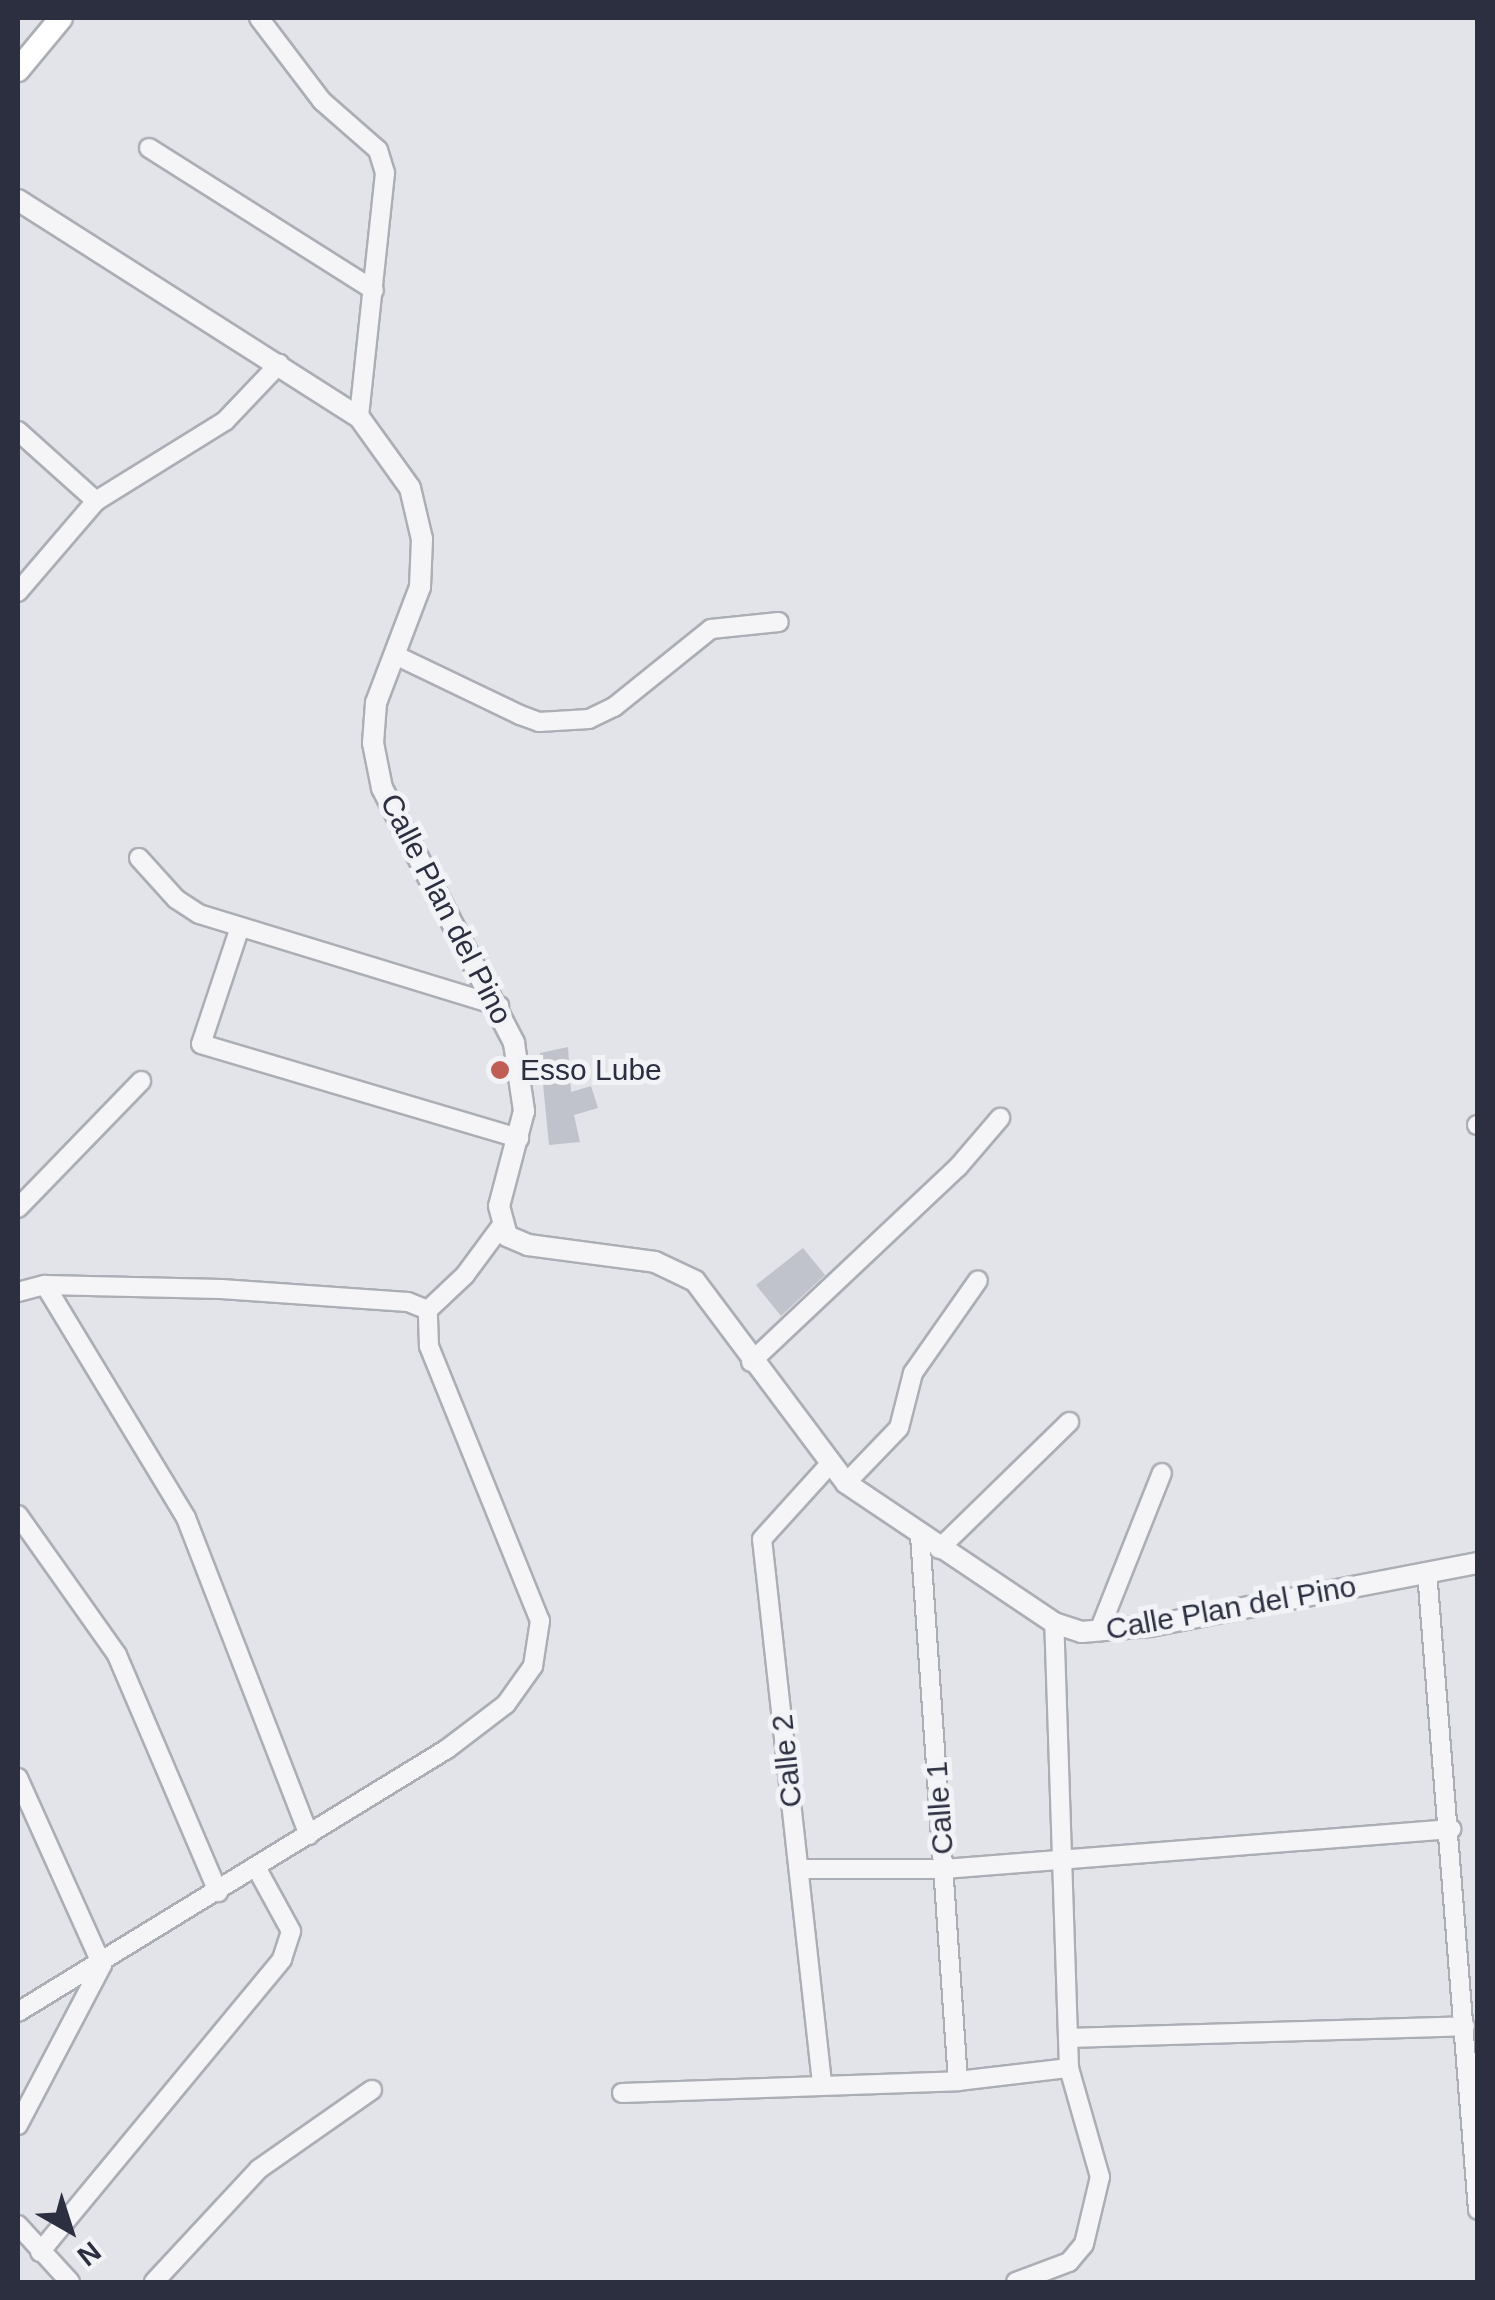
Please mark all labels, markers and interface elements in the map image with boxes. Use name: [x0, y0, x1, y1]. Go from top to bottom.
street label: Calle Plan del Pino: [372, 788, 520, 1030]
place label: Esso Lube: [520, 1052, 662, 1088]
marker: Esso Lube: [489, 1059, 511, 1081]
street label: Calle Plan del Pino: [1103, 1568, 1359, 1648]
street label: Calle 2: [764, 1713, 810, 1809]
street label: Calle 1: [919, 1760, 961, 1856]
north arrow: [20, 2180, 120, 2280]
text: N: [72, 2235, 107, 2272]

